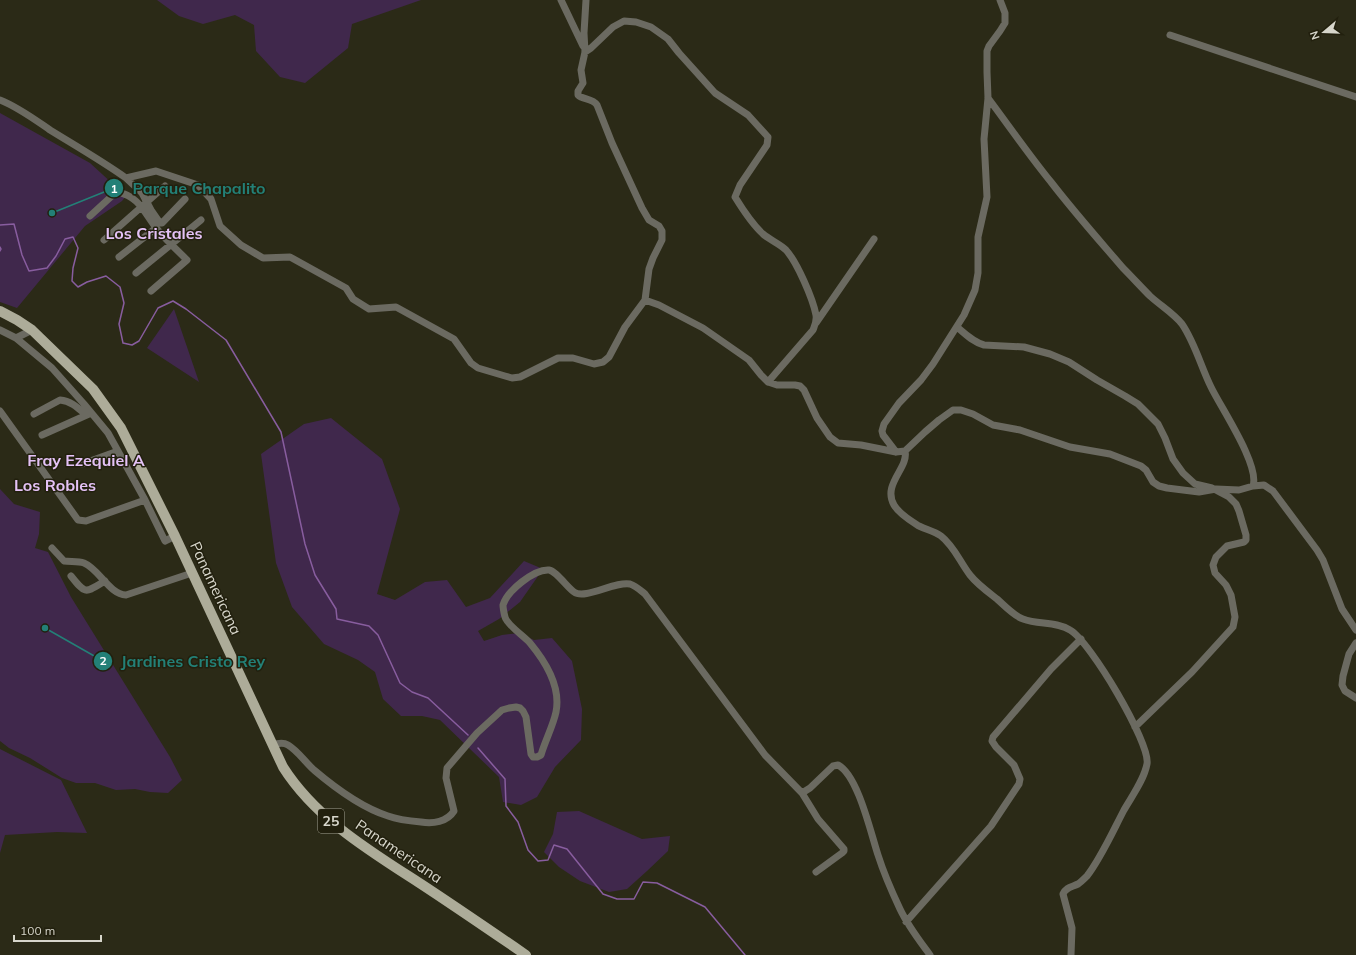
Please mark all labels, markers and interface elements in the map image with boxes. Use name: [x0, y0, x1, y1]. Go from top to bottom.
north arrow: [1304, 12, 1344, 52]
text: N: [1307, 29, 1323, 41]
callout: Parque Chapalito: [104, 174, 273, 202]
text: Parque Chapalito: [132, 178, 266, 198]
text: 1: [110, 181, 118, 196]
district label: Los Cristales: [105, 223, 203, 243]
district label: Fray Ezequiel A: [27, 450, 145, 470]
district label: Los Robles: [14, 475, 96, 495]
street label: Panamericana: [186, 538, 246, 638]
callout: Jardines Cristo Rey: [93, 647, 273, 675]
text: Jardines Cristo Rey: [121, 651, 265, 671]
text: 2: [99, 653, 107, 668]
road number: 25: [318, 809, 344, 833]
street label: Panamericana: [352, 815, 446, 887]
scale bar: [14, 917, 101, 943]
text: 100 m: [20, 923, 55, 938]

